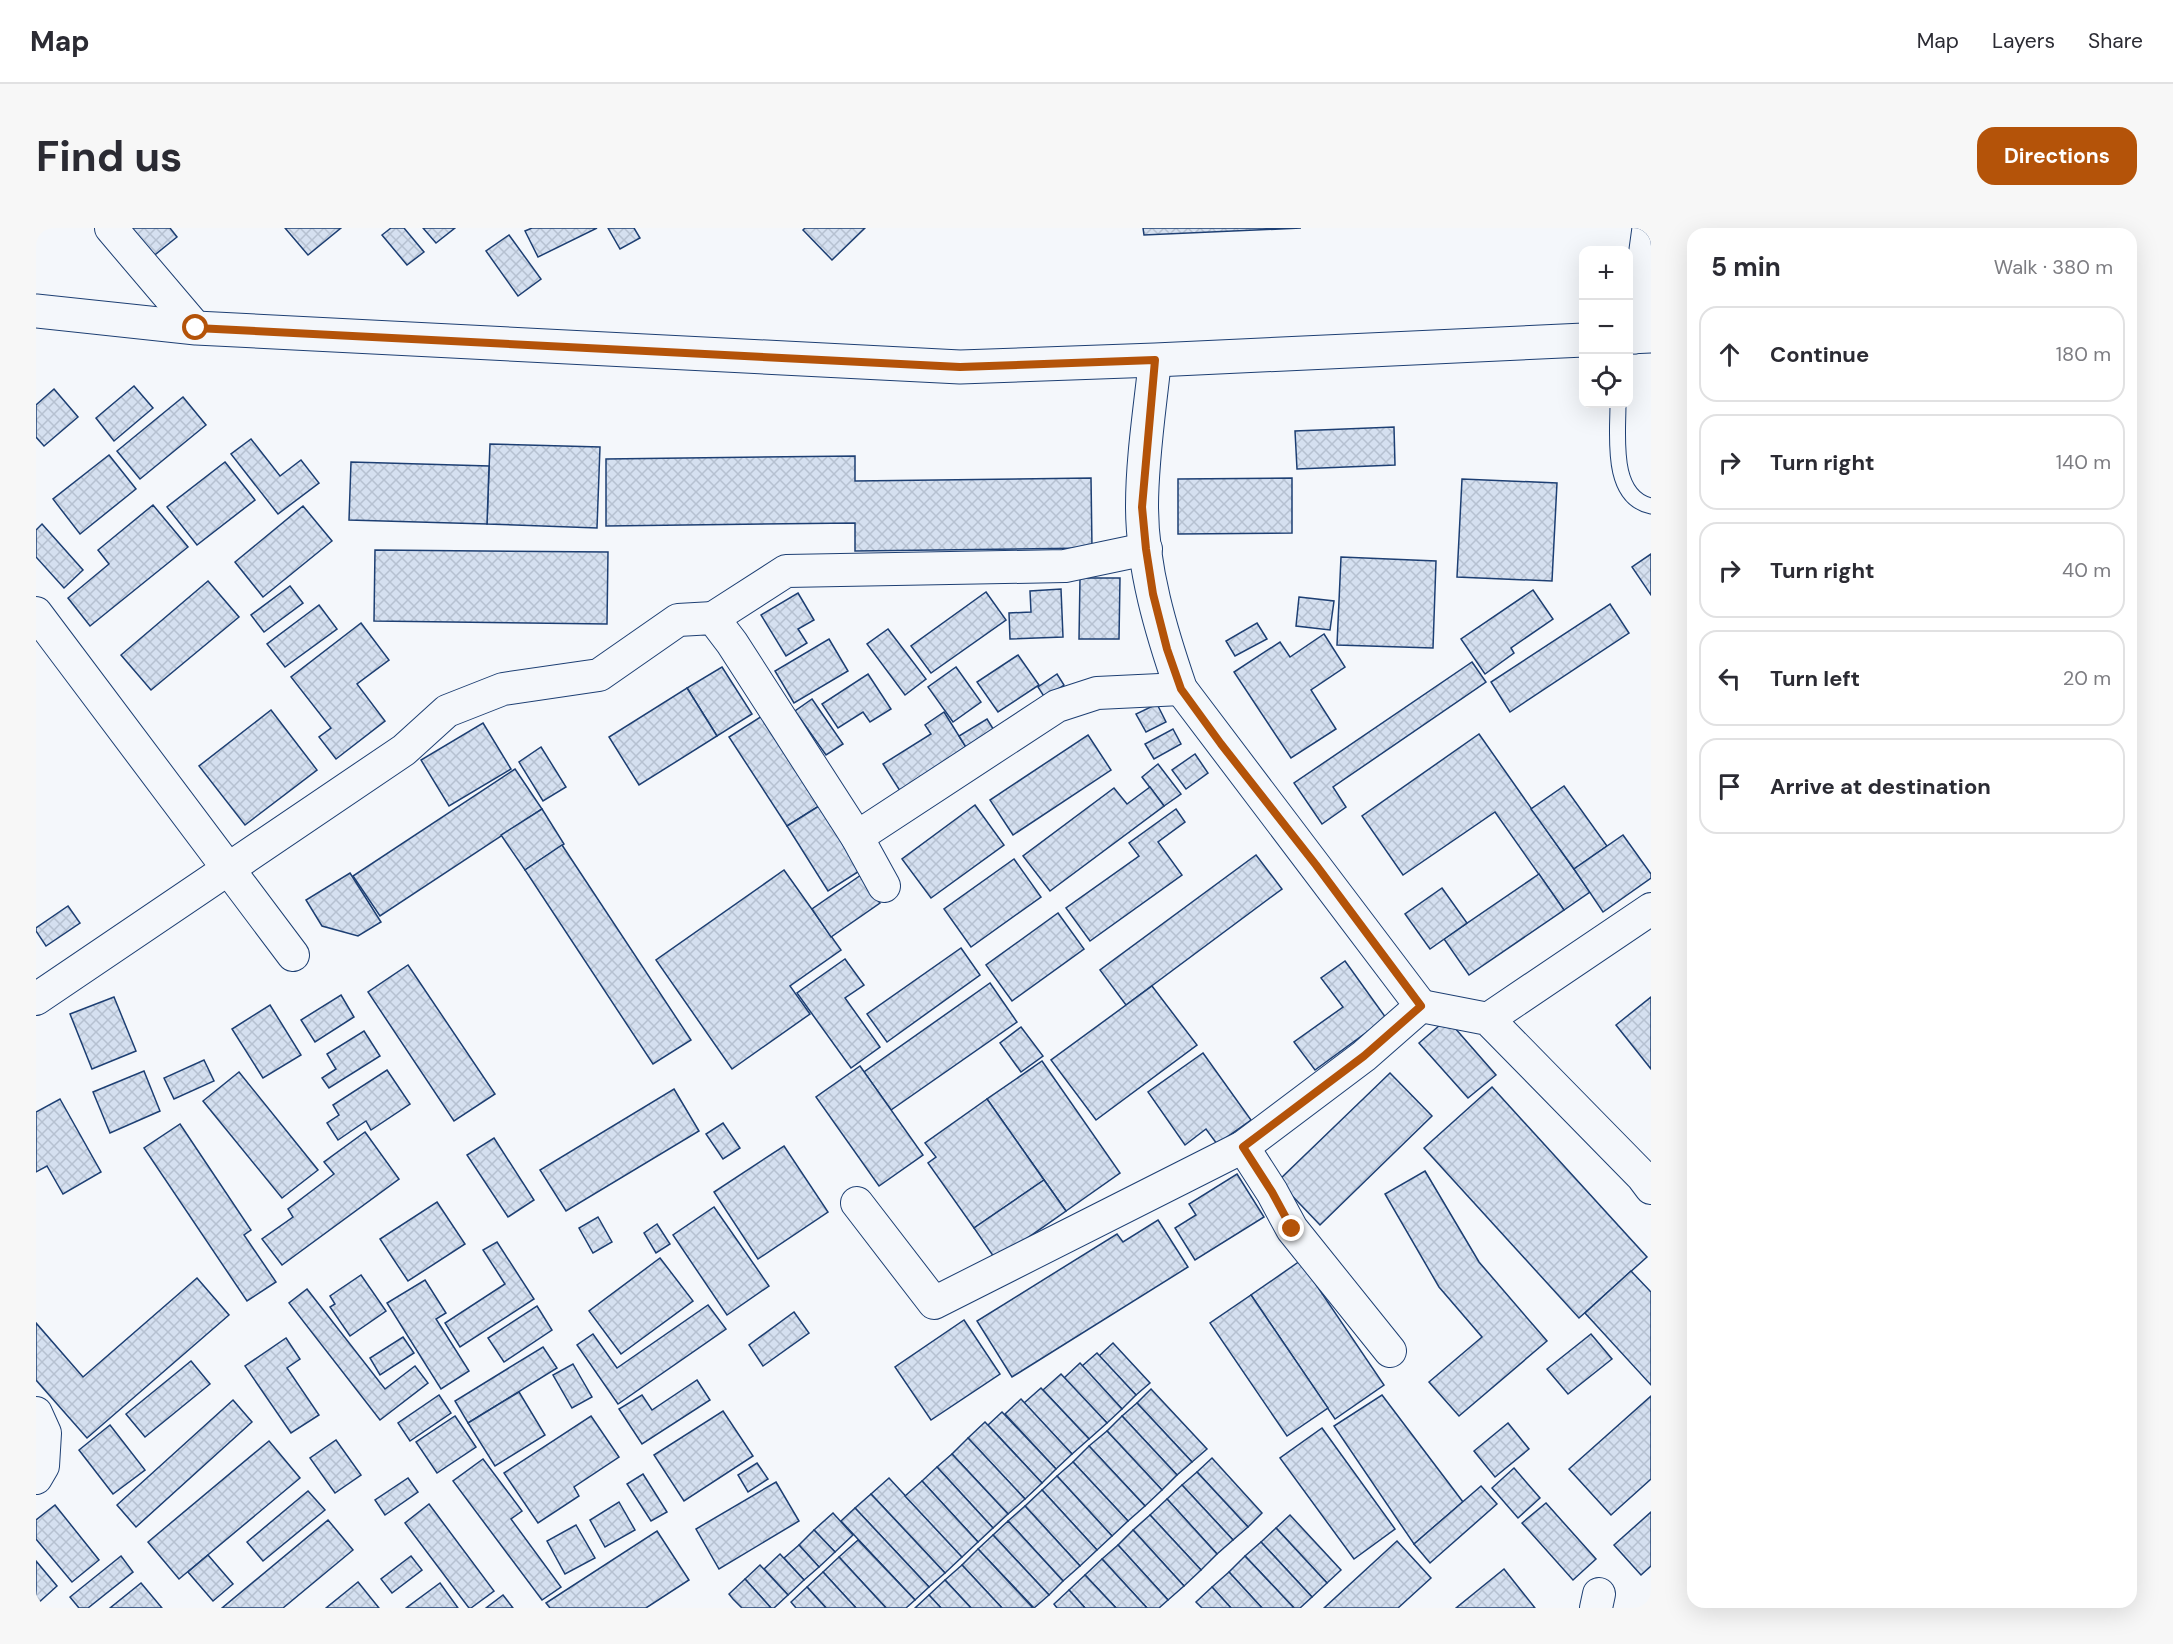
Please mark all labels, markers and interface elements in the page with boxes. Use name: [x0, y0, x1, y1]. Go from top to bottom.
text: Map: [30, 23, 90, 60]
text: Map: [1917, 27, 1959, 55]
text: Layers: [1992, 27, 2055, 55]
text: Share: [2088, 27, 2143, 55]
button: Directions: [1977, 127, 2137, 185]
text: Find us: [36, 129, 182, 184]
map controls: [1579, 246, 1633, 408]
button: +: [1579, 246, 1633, 300]
text: 5 min: [1711, 250, 1781, 284]
text: Walk · 380 m: [1994, 254, 2113, 280]
button: −: [1579, 300, 1633, 354]
route start: [182, 314, 208, 340]
icon: ahead: [1713, 338, 1746, 371]
text: Continue: [1770, 340, 1869, 369]
text: 180 m: [2056, 341, 2111, 367]
button: locate: [1579, 354, 1633, 408]
icon: right: [1713, 446, 1746, 479]
text: Turn right: [1770, 448, 1875, 477]
text: 140 m: [2056, 449, 2111, 475]
icon: right: [1713, 554, 1746, 587]
text: Turn right: [1770, 556, 1875, 585]
text: 40 m: [2062, 557, 2111, 583]
icon: left: [1713, 662, 1746, 695]
text: Turn left: [1770, 664, 1860, 693]
text: 20 m: [2063, 665, 2111, 691]
icon: arrive: [1713, 770, 1746, 803]
text: Arrive at destination: [1770, 772, 1991, 801]
route end: [1278, 1215, 1304, 1241]

